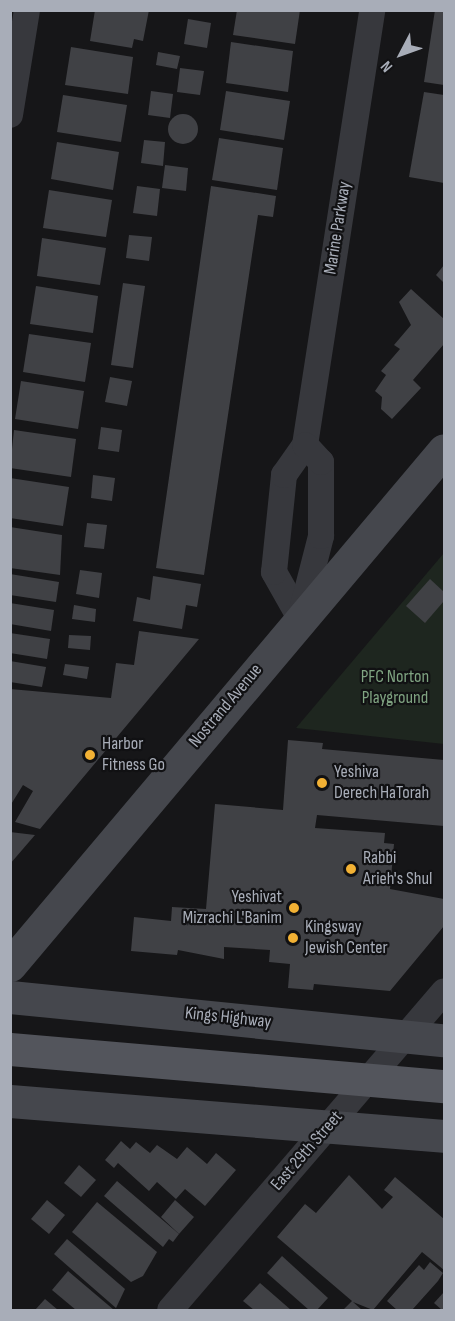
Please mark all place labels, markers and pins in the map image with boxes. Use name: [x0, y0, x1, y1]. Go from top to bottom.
place label: Harbor Fitness Go: [102, 734, 165, 777]
marker: Harbor Fitness Go: [83, 748, 97, 762]
place label: Yeshiva Derech HaTorah: [334, 762, 429, 804]
marker: Yeshiva Derech HaTorah: [315, 776, 329, 790]
place label: Rabbi Arieh's Shul: [363, 848, 432, 890]
marker: Rabbi Arieh's Shul: [344, 862, 358, 876]
place label: Yeshivat Mizrachi L'Banim: [183, 887, 282, 930]
marker: Yeshivat Mizrachi L'Banim: [287, 901, 301, 915]
place label: Kingsway Jewish Center: [305, 917, 388, 960]
marker: Kingsway Jewish Center: [286, 931, 300, 945]

